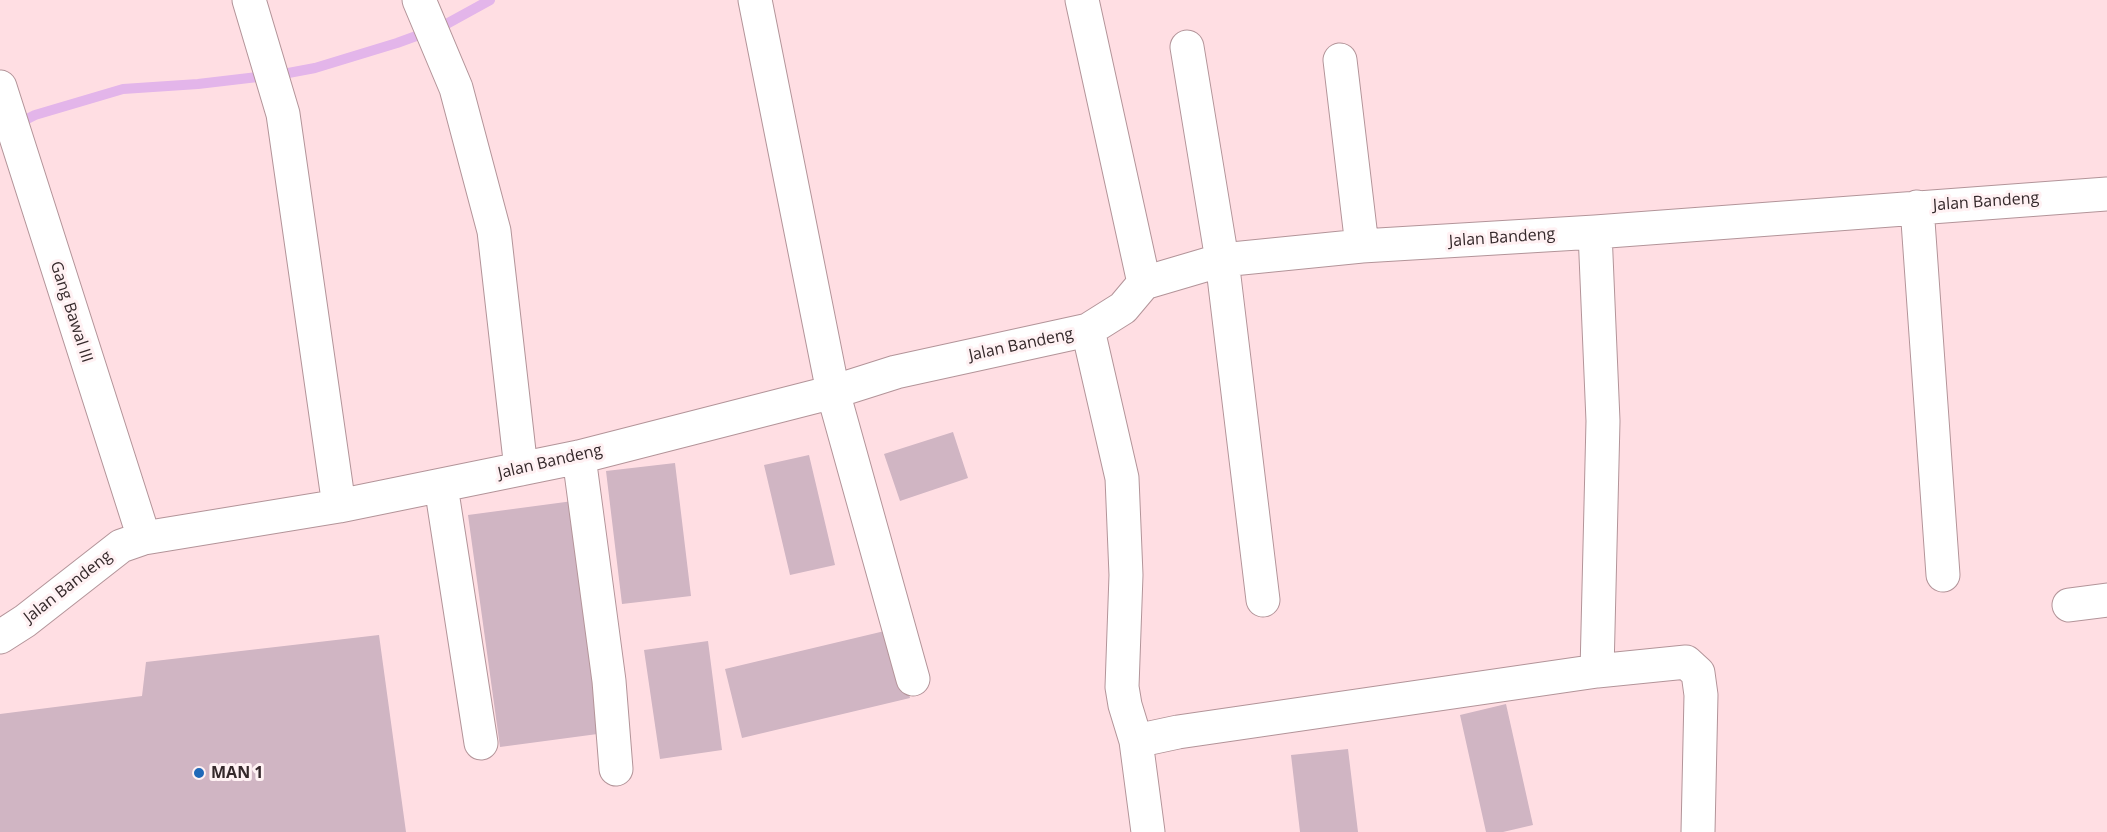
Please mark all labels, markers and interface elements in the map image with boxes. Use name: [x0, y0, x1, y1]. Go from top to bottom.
street label: Jalan Bandeng: [1932, 189, 2040, 215]
street label: Jalan Bandeng: [1448, 225, 1556, 251]
street label: Gang Bawal III: [46, 259, 96, 365]
street label: Jalan Bandeng: [967, 325, 1075, 365]
street label: Jalan Bandeng: [496, 441, 604, 483]
street label: Jalan Bandeng: [20, 547, 116, 627]
place label: MAN 1: [211, 763, 263, 783]
marker: MAN 1: [192, 766, 206, 780]

